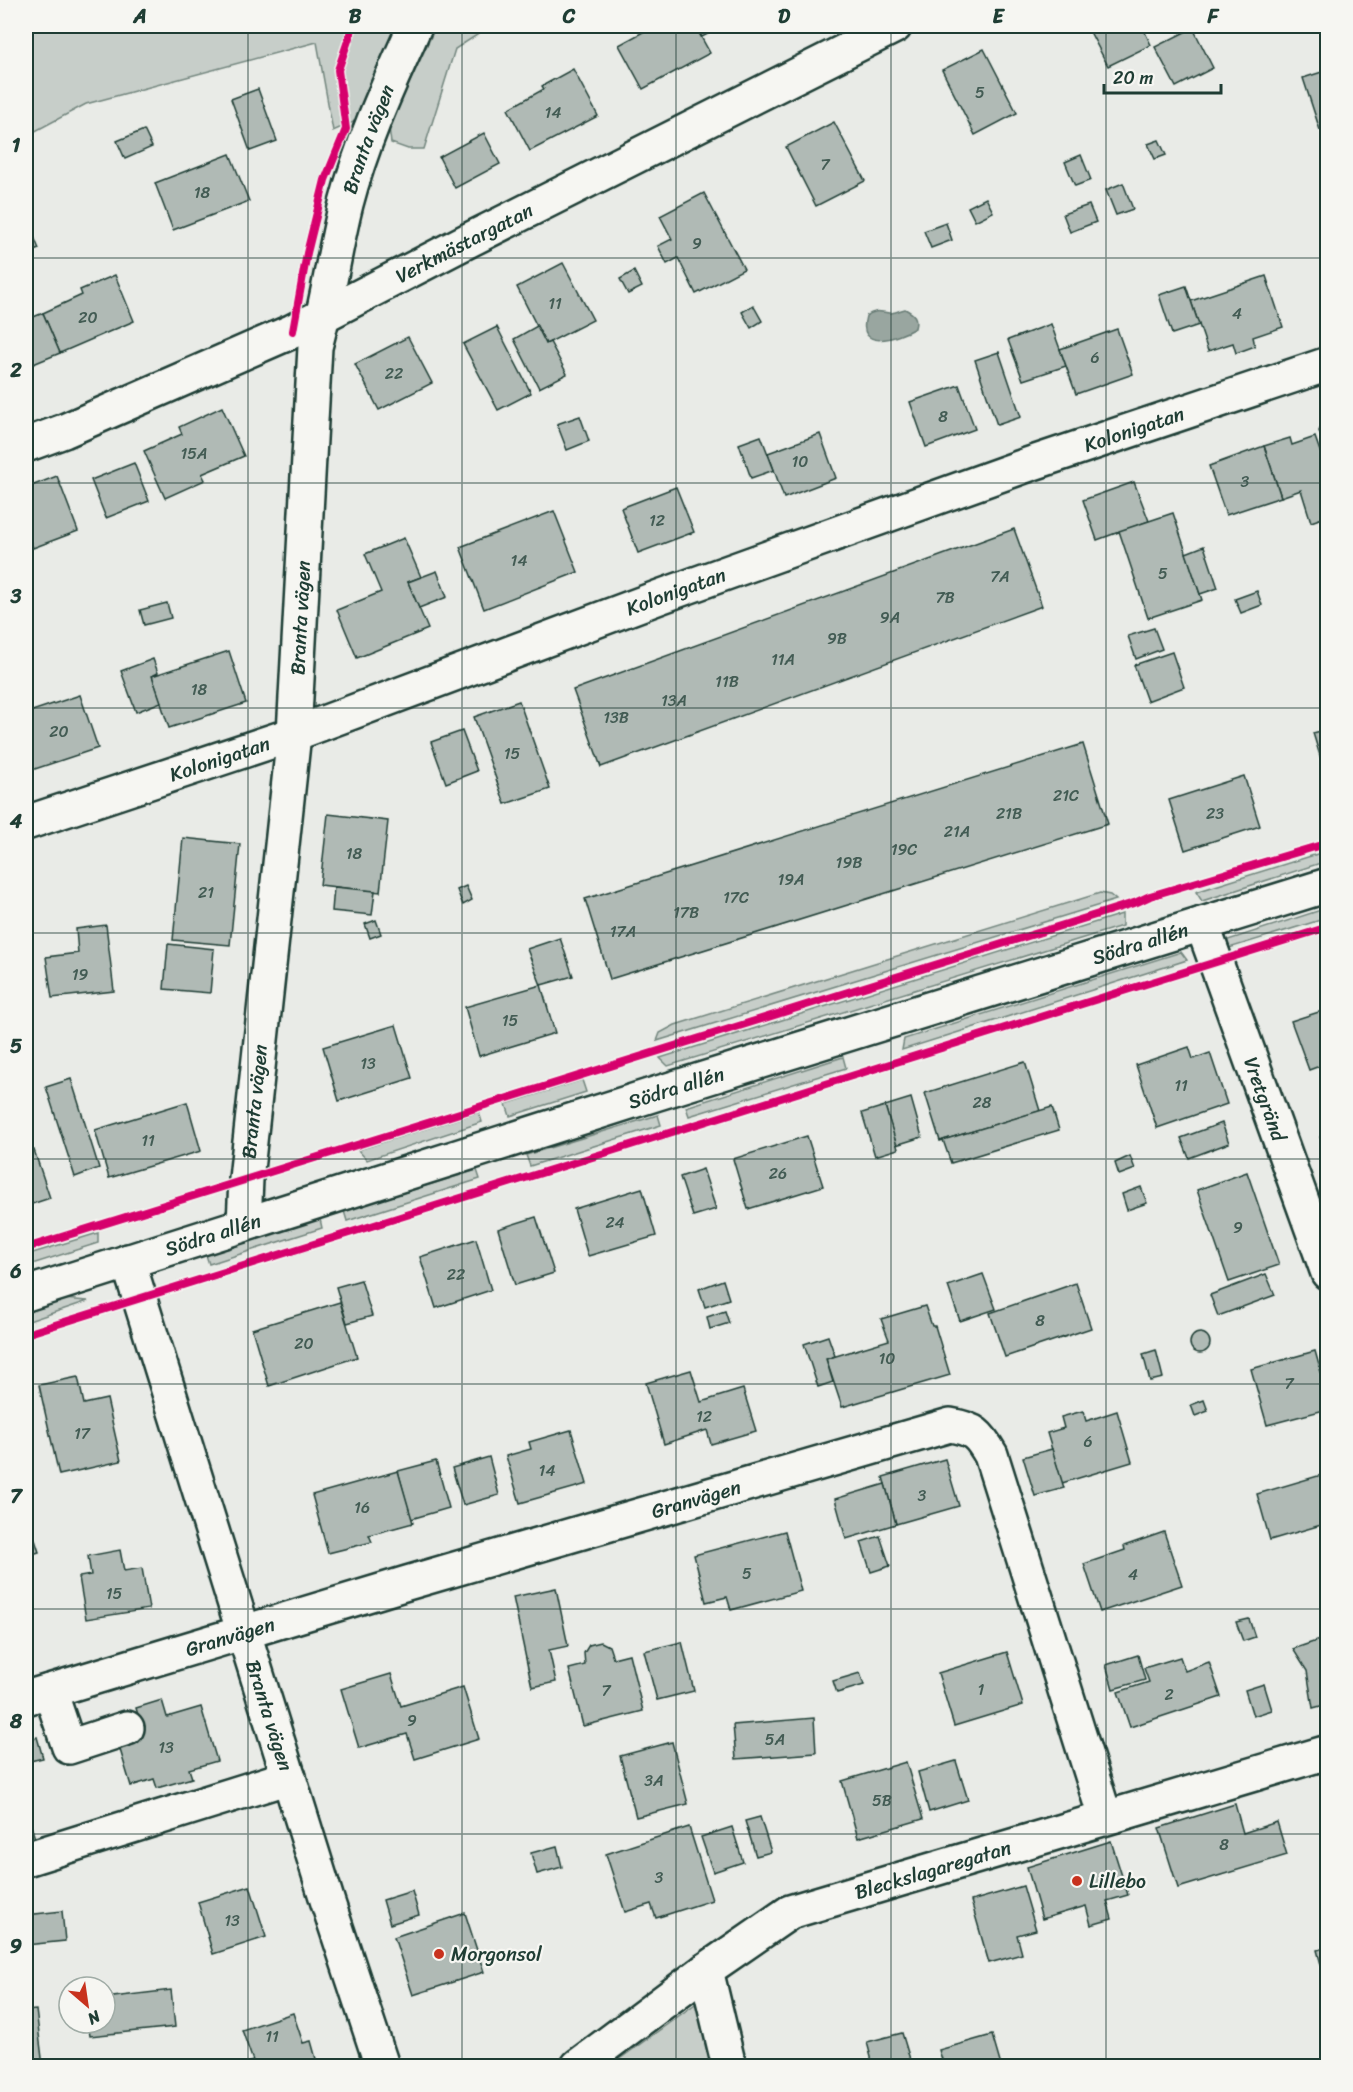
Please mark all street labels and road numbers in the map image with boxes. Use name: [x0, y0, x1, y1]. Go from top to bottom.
street label: Branta vägen: [332, 79, 405, 198]
street label: Verkmästargatan: [389, 193, 539, 293]
street label: Kolonigatan: [1079, 396, 1189, 462]
street label: Kolonigatan: [621, 557, 731, 626]
street label: Branta vägen: [280, 559, 321, 676]
street label: Kolonigatan: [165, 726, 275, 792]
street label: Södra allén: [1088, 912, 1193, 975]
street label: Branta vägen: [231, 1042, 278, 1161]
street label: Vretgränd: [1234, 1052, 1297, 1147]
street label: Södra allén: [623, 1056, 729, 1119]
street label: Södra allén: [160, 1203, 266, 1266]
street label: Granvägen: [647, 1469, 745, 1529]
street label: Granvägen: [181, 1606, 279, 1667]
street label: Branta vägen: [236, 1655, 303, 1776]
street label: Bleckslagaregatan: [850, 1830, 1016, 1909]

